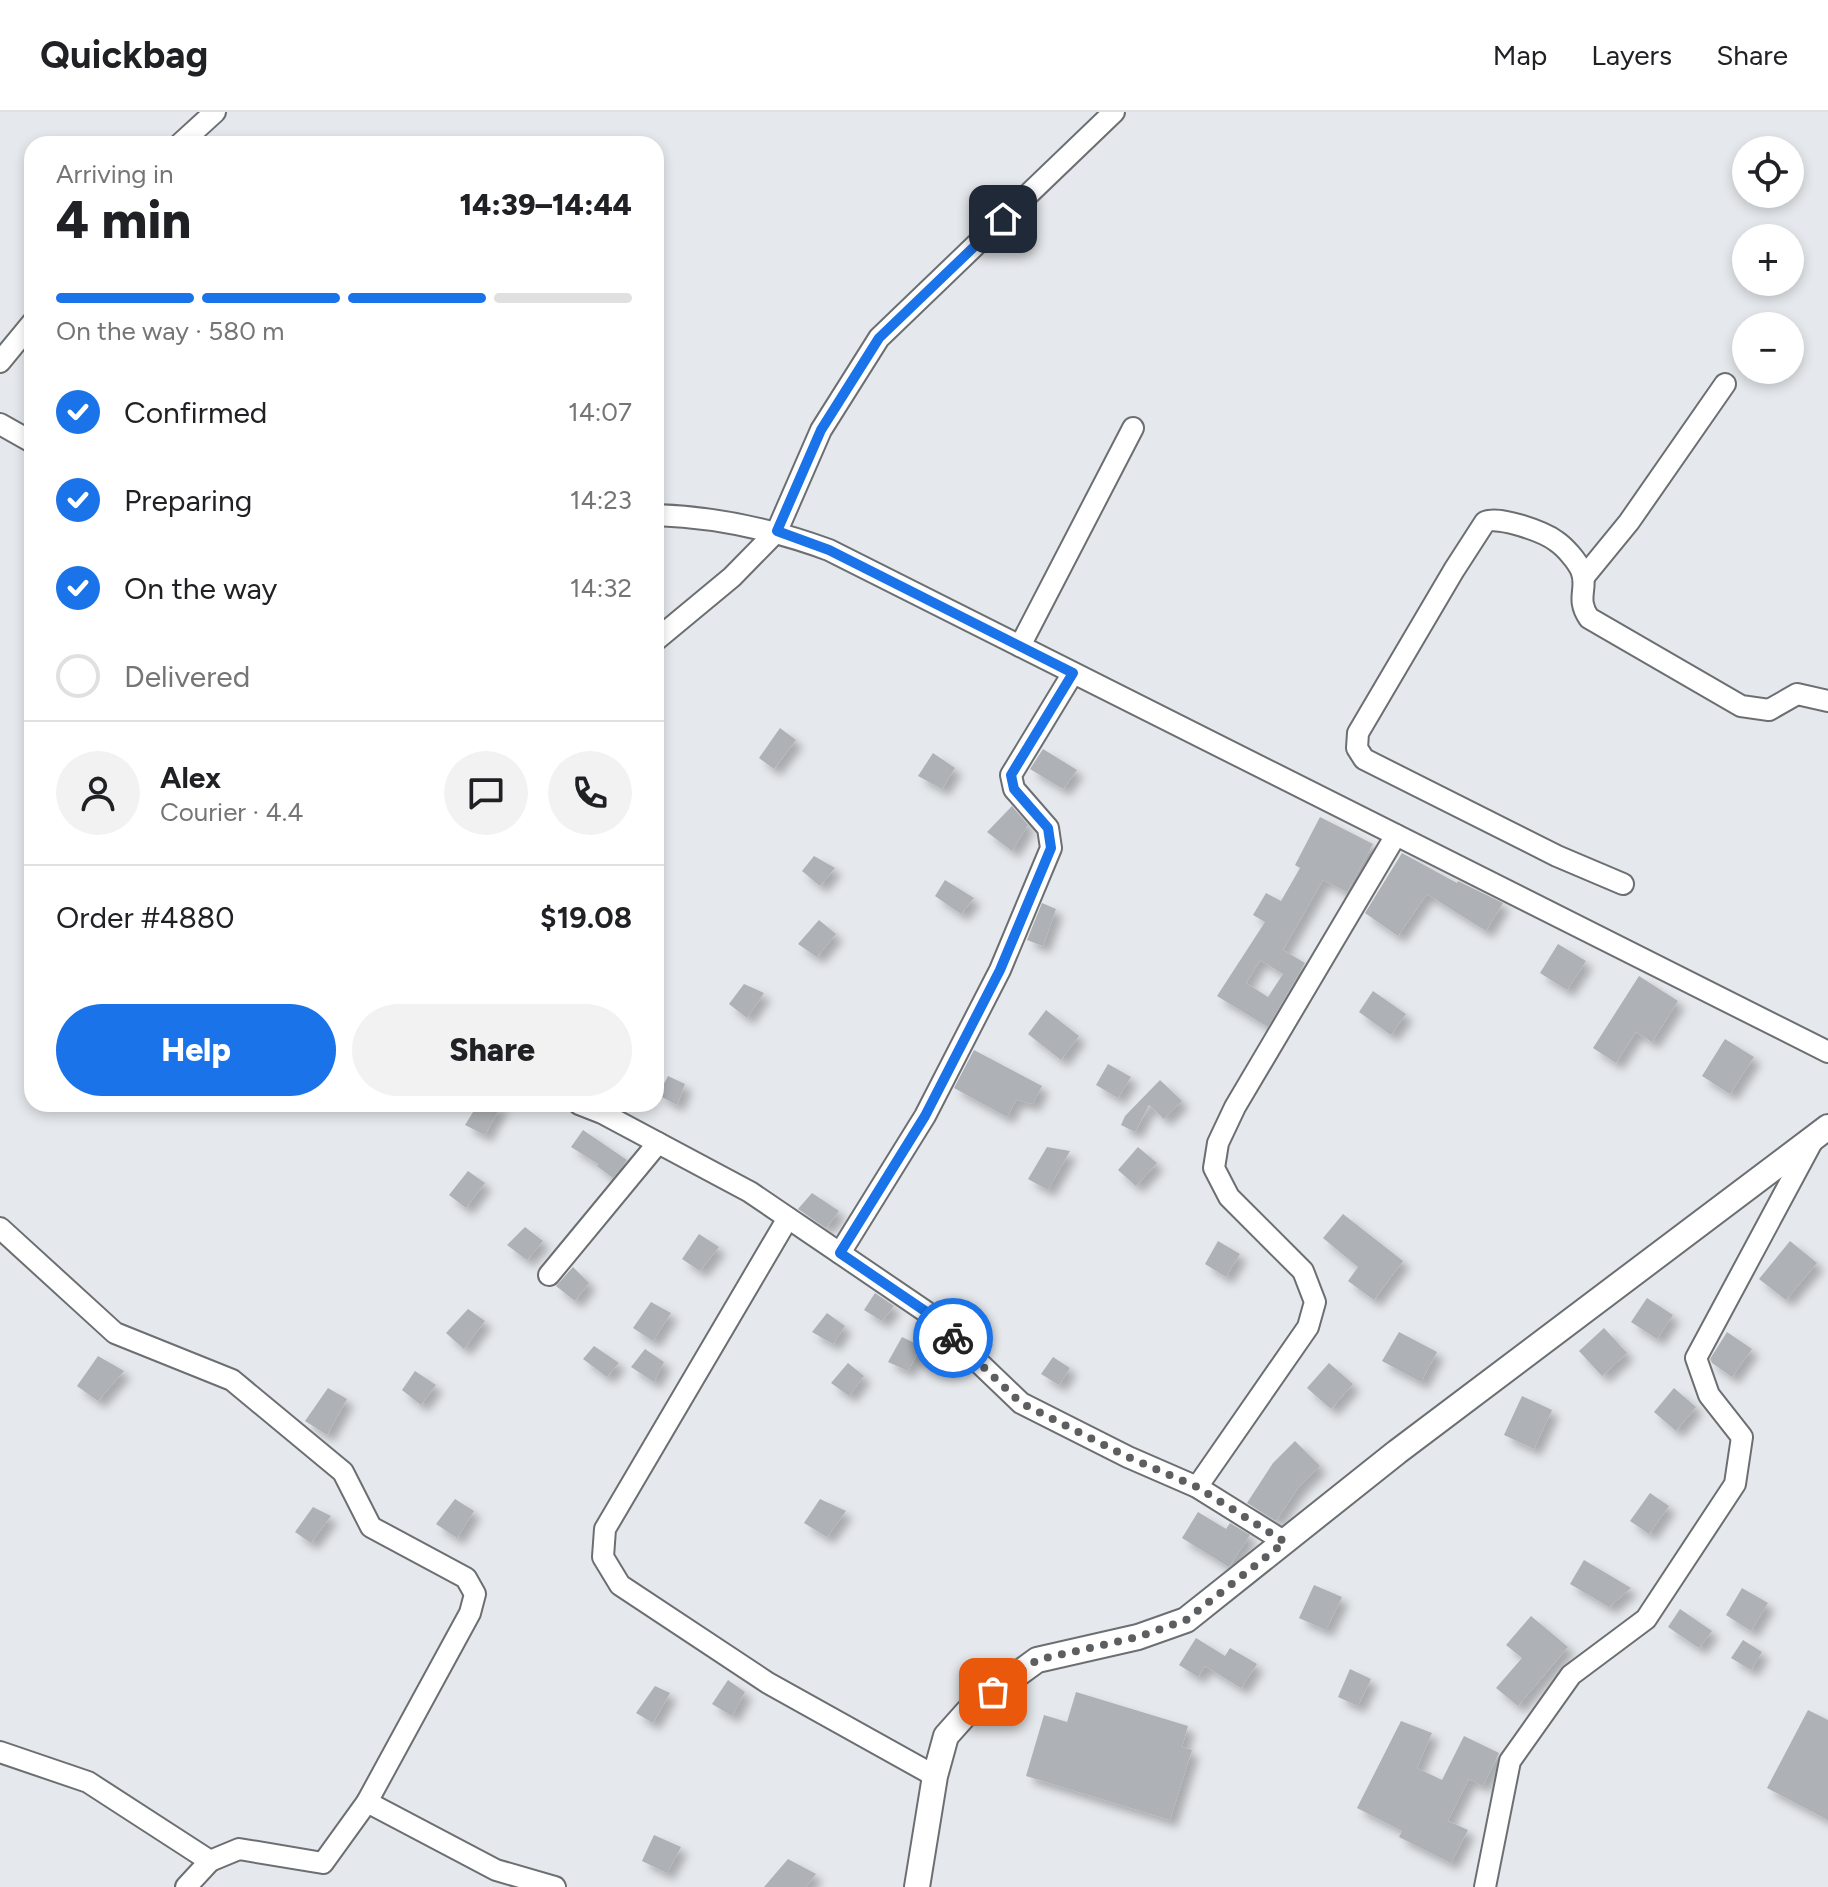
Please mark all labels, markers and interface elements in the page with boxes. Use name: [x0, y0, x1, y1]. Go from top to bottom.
text: Quickbag: [40, 32, 208, 78]
text: Map: [1493, 38, 1547, 72]
text: Layers: [1591, 38, 1672, 72]
text: Share: [1716, 38, 1788, 72]
map controls: [1732, 136, 1804, 384]
button: locate: [1732, 136, 1804, 208]
text: Arriving in: [56, 158, 174, 190]
pin: [969, 185, 1037, 253]
text: 14:39–14:44: [459, 186, 632, 223]
text: 4 min: [56, 189, 191, 251]
icon: home: [981, 197, 1025, 241]
button: +: [1732, 224, 1804, 296]
button: −: [1732, 312, 1804, 384]
text: On the way · 580 m: [56, 315, 284, 347]
icon: check: [56, 390, 100, 434]
text: Confirmed: [124, 394, 267, 431]
text: 14:07: [568, 396, 632, 428]
icon: check: [56, 478, 100, 522]
text: Preparing: [124, 482, 252, 519]
text: 14:23: [570, 484, 632, 516]
icon: check: [56, 566, 100, 610]
text: On the way: [124, 570, 277, 607]
text: 14:32: [570, 572, 632, 604]
text: Delivered: [124, 658, 250, 695]
button: person: [56, 751, 140, 835]
button: chat: [444, 751, 528, 835]
button: phone: [548, 751, 632, 835]
text: Alex: [160, 759, 221, 796]
text: Courier · 4.4: [160, 796, 303, 828]
text: Order #4880: [56, 899, 235, 936]
text: $19.08: [540, 899, 632, 936]
button: Help: [56, 1004, 336, 1096]
button: Share: [352, 1004, 632, 1096]
courier: [913, 1298, 993, 1378]
icon: bike: [931, 1316, 975, 1360]
pin: [959, 1658, 1027, 1726]
icon: bag: [971, 1670, 1015, 1714]

